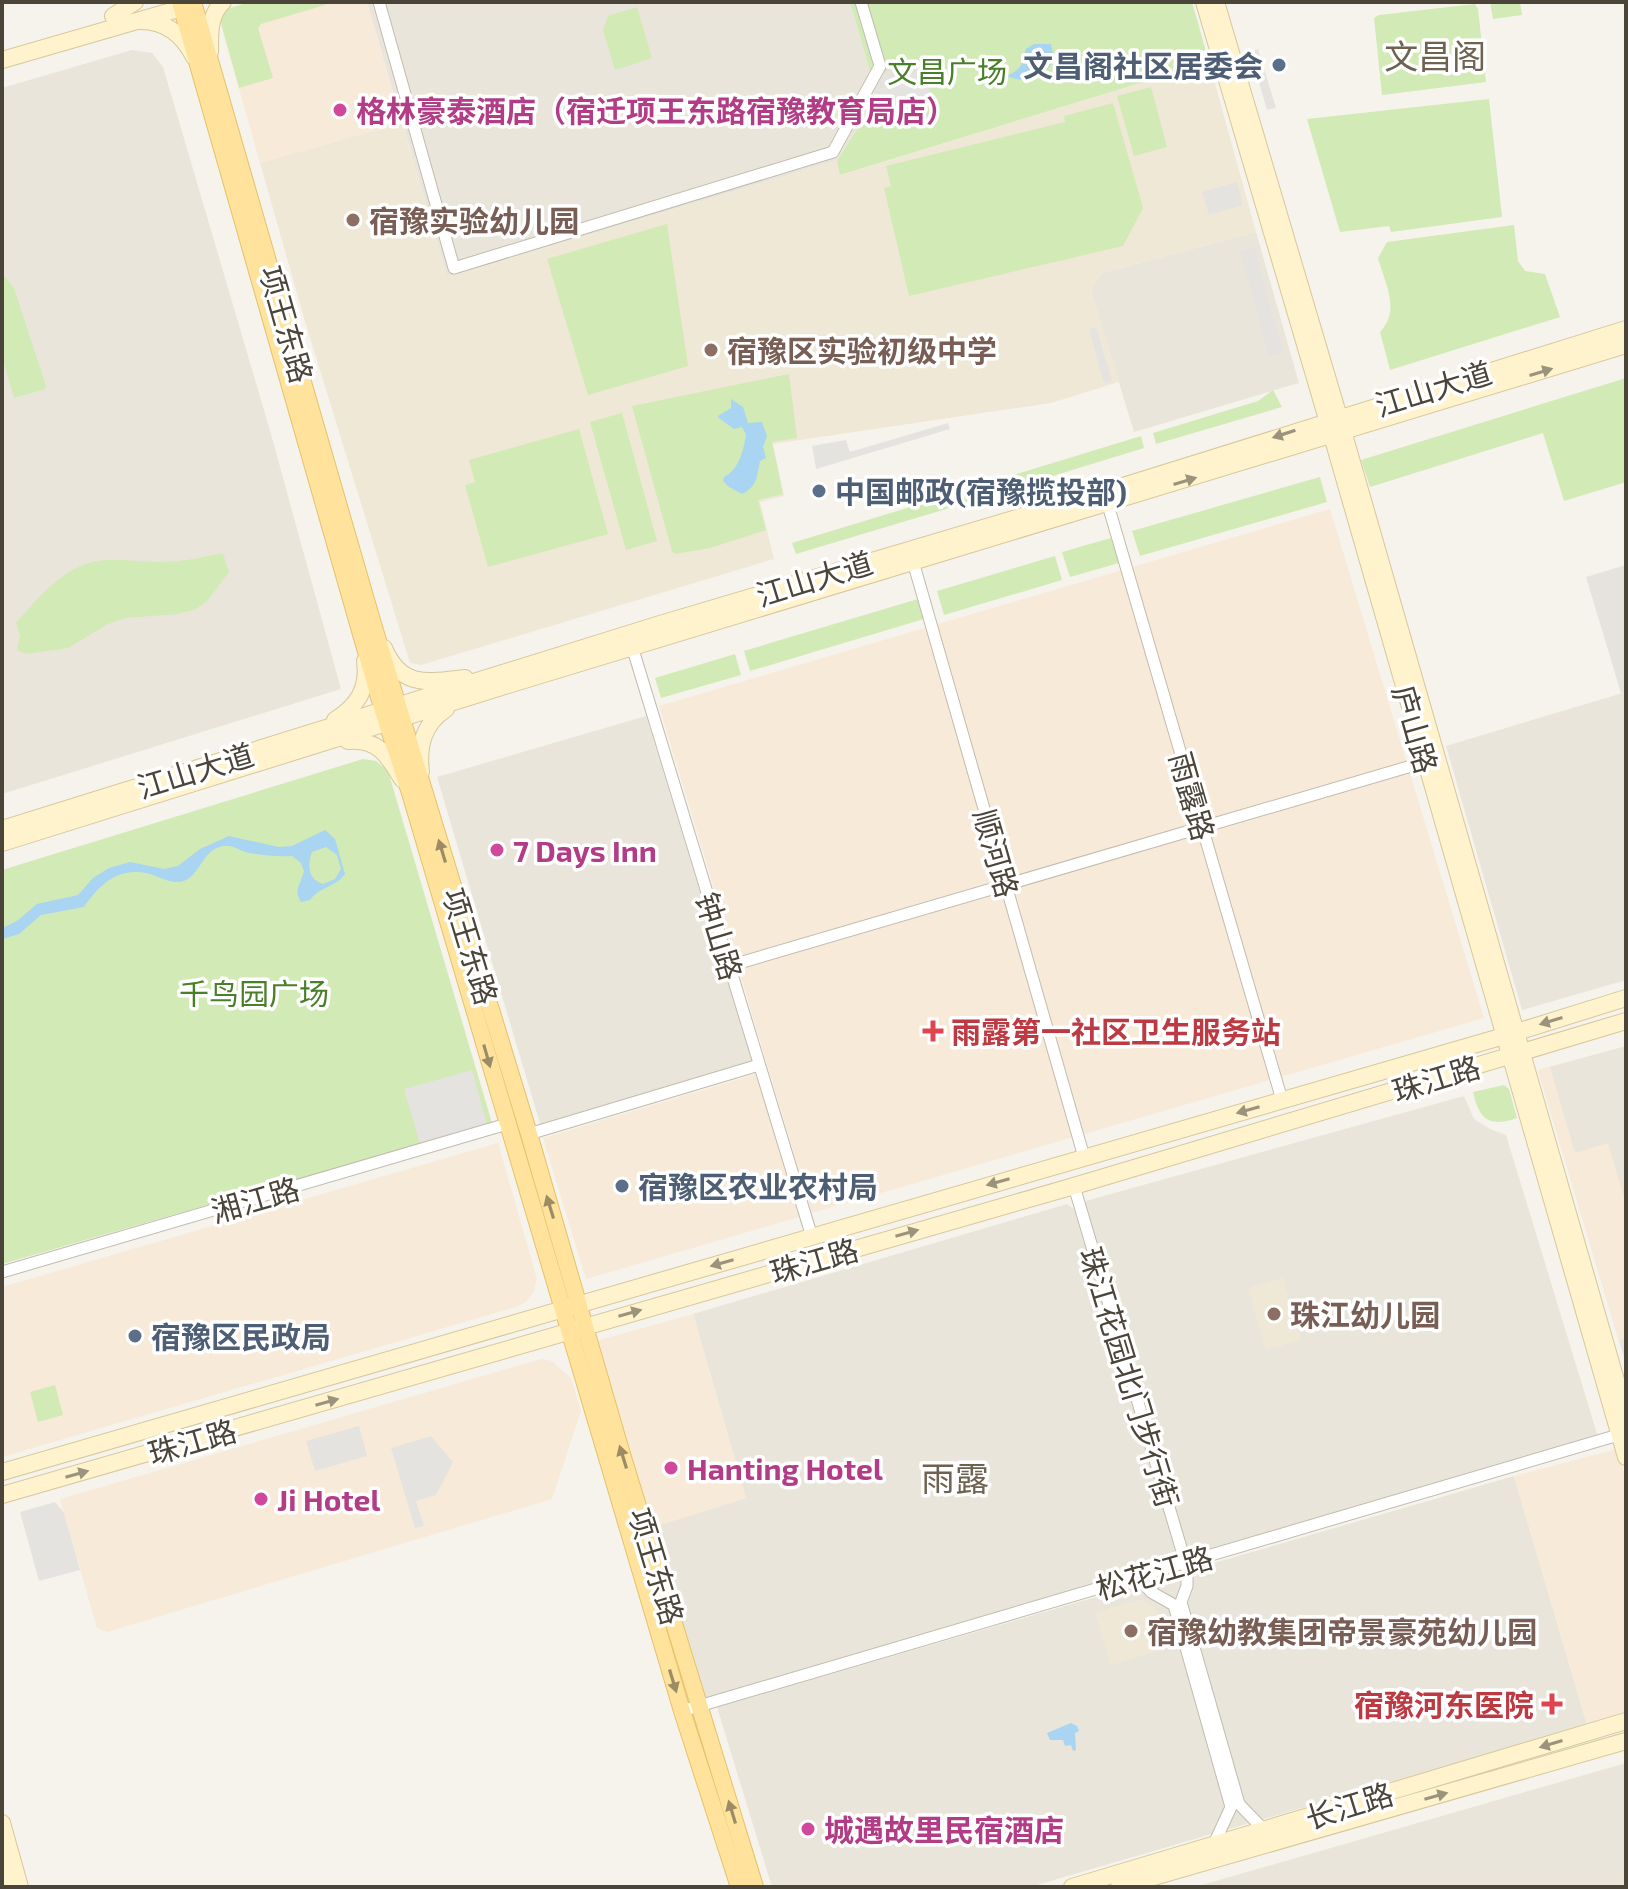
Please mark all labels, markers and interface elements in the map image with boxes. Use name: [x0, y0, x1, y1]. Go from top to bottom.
district label: 文昌阁: [1384, 35, 1486, 76]
place label: 文昌阁社区居委会: [1023, 47, 1263, 83]
park label: 文昌广场: [887, 53, 1007, 89]
marker: 文昌阁社区居委会: [1270, 56, 1288, 74]
place label: 格林豪泰酒店（宿迁项王东路宿豫教育局店）: [356, 92, 956, 128]
marker: 格林豪泰酒店（宿迁项王东路宿豫教育局店）: [331, 101, 349, 119]
place label: 宿豫实验幼儿园: [369, 202, 579, 238]
marker: 宿豫实验幼儿园: [344, 211, 362, 229]
street label: 项王东路: [253, 261, 321, 387]
place label: 宿豫区实验初级中学: [727, 332, 997, 368]
marker: 宿豫区实验初级中学: [702, 341, 720, 359]
street label: 江山大道: [1370, 353, 1496, 423]
one-way arrow: [1529, 365, 1553, 378]
one-way arrow: [1272, 429, 1296, 441]
place label: 中国邮政(宿豫揽投部): [835, 473, 1127, 509]
one-way arrow: [1173, 474, 1197, 487]
marker: 中国邮政(宿豫揽投部): [810, 482, 828, 500]
street label: 江山大道: [751, 543, 877, 613]
street label: 庐山路: [1386, 681, 1446, 777]
street label: 江山大道: [132, 735, 258, 805]
street label: 雨露路: [1163, 748, 1223, 844]
street label: 顺河路: [967, 805, 1027, 901]
place label: 7 Days Inn: [513, 832, 657, 869]
one-way arrow: [435, 839, 448, 863]
marker: 7 Days Inn: [488, 841, 506, 859]
street label: 项王东路: [436, 883, 506, 1009]
street label: 钟山路: [690, 888, 750, 984]
park label: 千鸟园广场: [179, 975, 329, 1011]
place label: 雨露第一社区卫生服务站: [951, 1013, 1281, 1049]
one-way arrow: [1539, 1015, 1563, 1028]
marker: 雨露第一社区卫生服务站: [922, 1020, 944, 1042]
one-way arrow: [481, 1044, 494, 1068]
street label: 珠江路: [1388, 1048, 1484, 1108]
one-way arrow: [1236, 1104, 1261, 1116]
place label: 宿豫区农业农村局: [638, 1168, 878, 1204]
street label: 湘江路: [207, 1169, 303, 1229]
one-way arrow: [986, 1176, 1010, 1189]
marker: 宿豫区农业农村局: [613, 1177, 631, 1195]
one-way arrow: [543, 1195, 556, 1219]
one-way arrow: [895, 1226, 919, 1239]
street label: 珠江路: [766, 1230, 862, 1290]
street label: 珠江花园北门步行街: [1073, 1243, 1187, 1511]
one-way arrow: [709, 1257, 734, 1269]
place label: 珠江幼儿园: [1290, 1296, 1440, 1332]
marker: 珠江幼儿园: [1265, 1305, 1283, 1323]
one-way arrow: [619, 1306, 643, 1319]
place label: 宿豫区民政局: [151, 1318, 331, 1354]
marker: 宿豫区民政局: [126, 1327, 144, 1345]
one-way arrow: [315, 1395, 339, 1408]
street label: 珠江路: [144, 1411, 240, 1471]
one-way arrow: [616, 1444, 629, 1468]
place label: Hanting Hotel: [687, 1450, 883, 1486]
district label: 雨露: [921, 1457, 989, 1498]
marker: Hanting Hotel: [662, 1459, 680, 1477]
one-way arrow: [65, 1467, 89, 1480]
place label: Ji Hotel: [277, 1481, 380, 1517]
marker: Ji Hotel: [252, 1490, 270, 1508]
street label: 项王东路: [622, 1503, 692, 1629]
street label: 松花江路: [1091, 1538, 1217, 1606]
place label: 宿豫幼教集团帝景豪苑幼儿园: [1147, 1613, 1537, 1649]
marker: 宿豫幼教集团帝景豪苑幼儿园: [1122, 1622, 1140, 1640]
one-way arrow: [667, 1669, 680, 1693]
place label: 宿豫河东医院: [1354, 1686, 1534, 1722]
marker: 宿豫河东医院: [1541, 1693, 1563, 1715]
one-way arrow: [1539, 1738, 1563, 1751]
street label: 长江路: [1301, 1775, 1397, 1835]
one-way arrow: [1424, 1789, 1448, 1802]
one-way arrow: [726, 1800, 738, 1824]
place label: 城遇故里民宿酒店: [824, 1811, 1064, 1847]
marker: 城遇故里民宿酒店: [799, 1820, 817, 1838]

